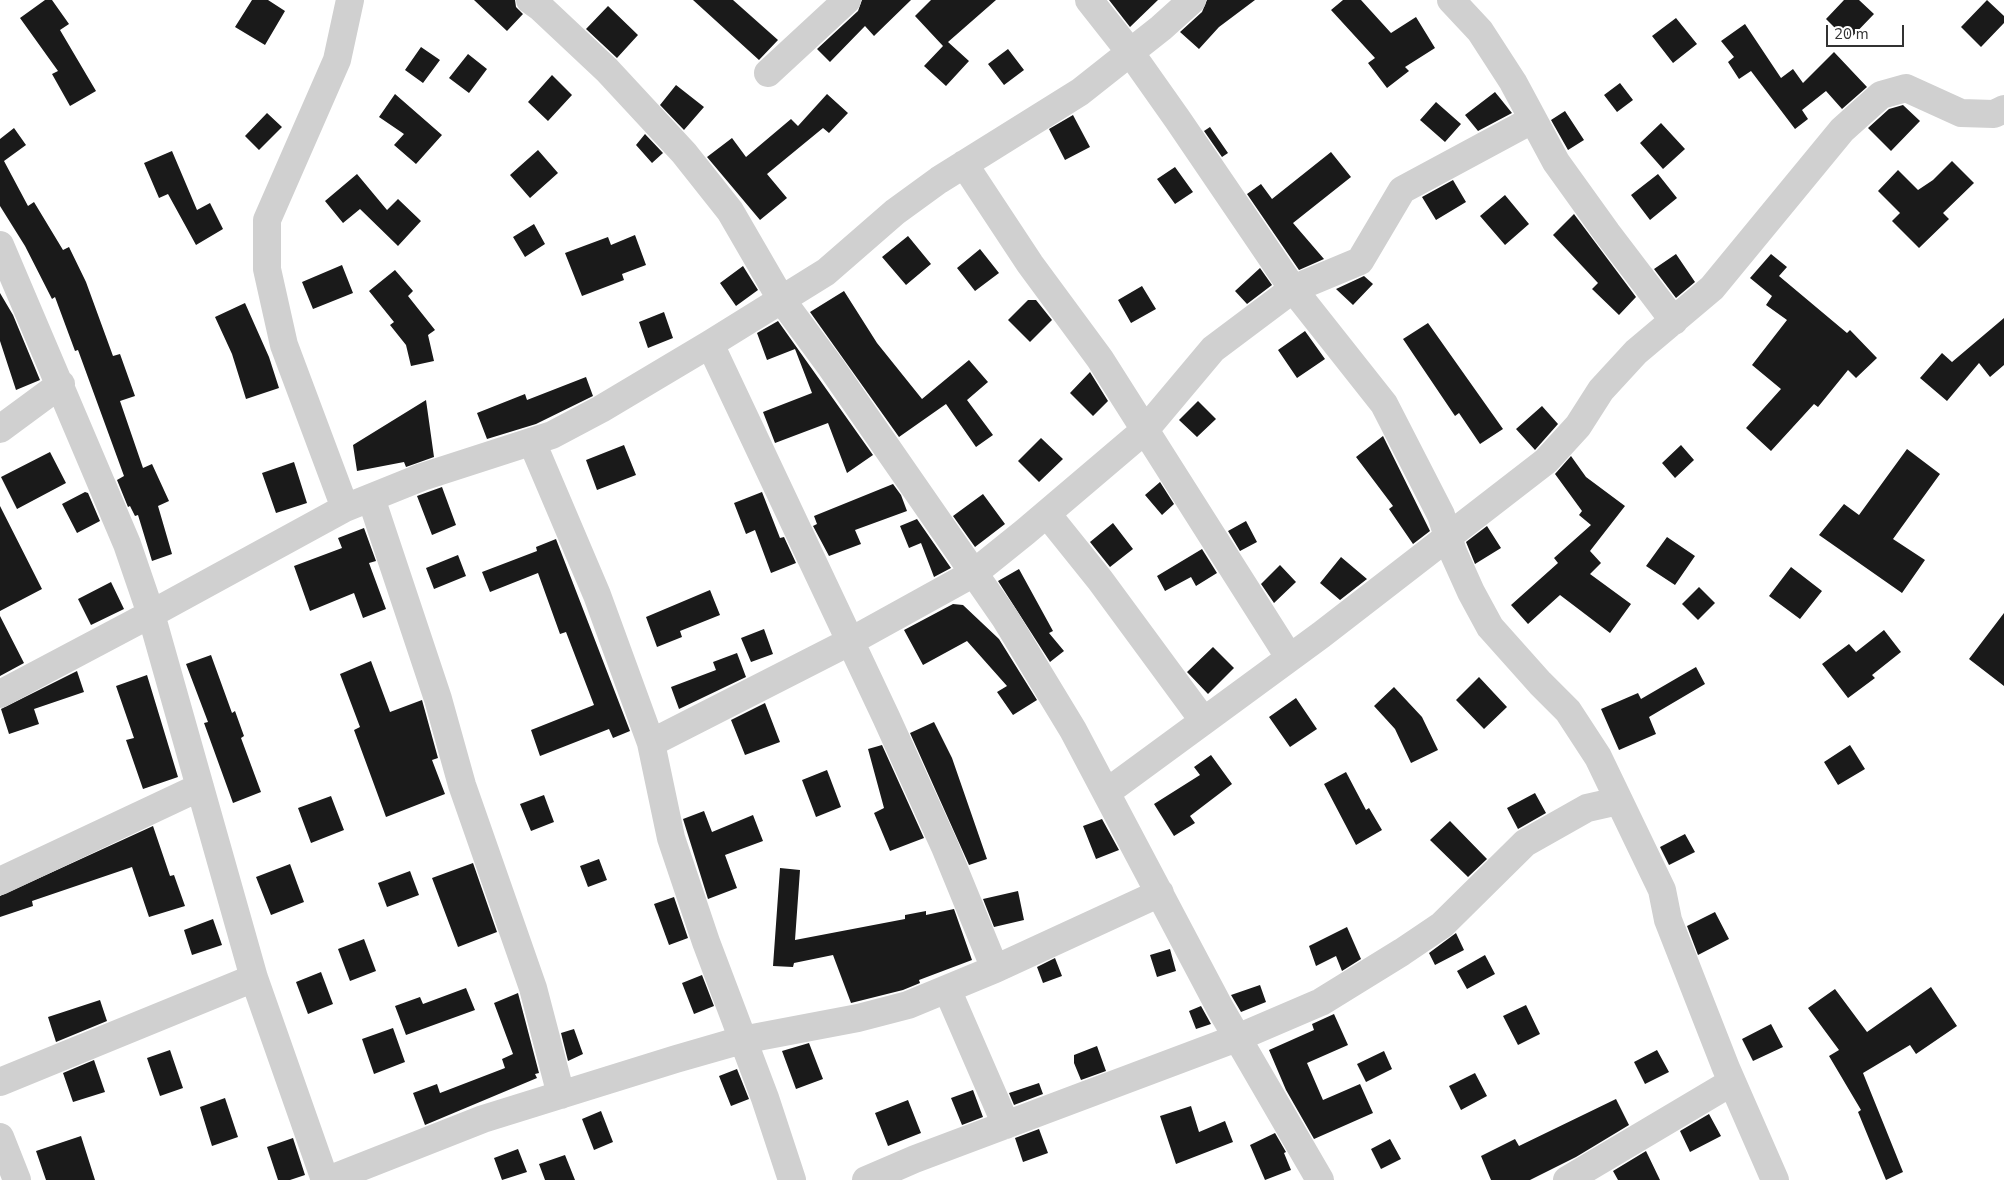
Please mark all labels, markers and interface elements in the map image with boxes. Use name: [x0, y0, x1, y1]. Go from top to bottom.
scale bar: [1829, 15, 1906, 47]
text: 20 m: [1834, 24, 1869, 44]

